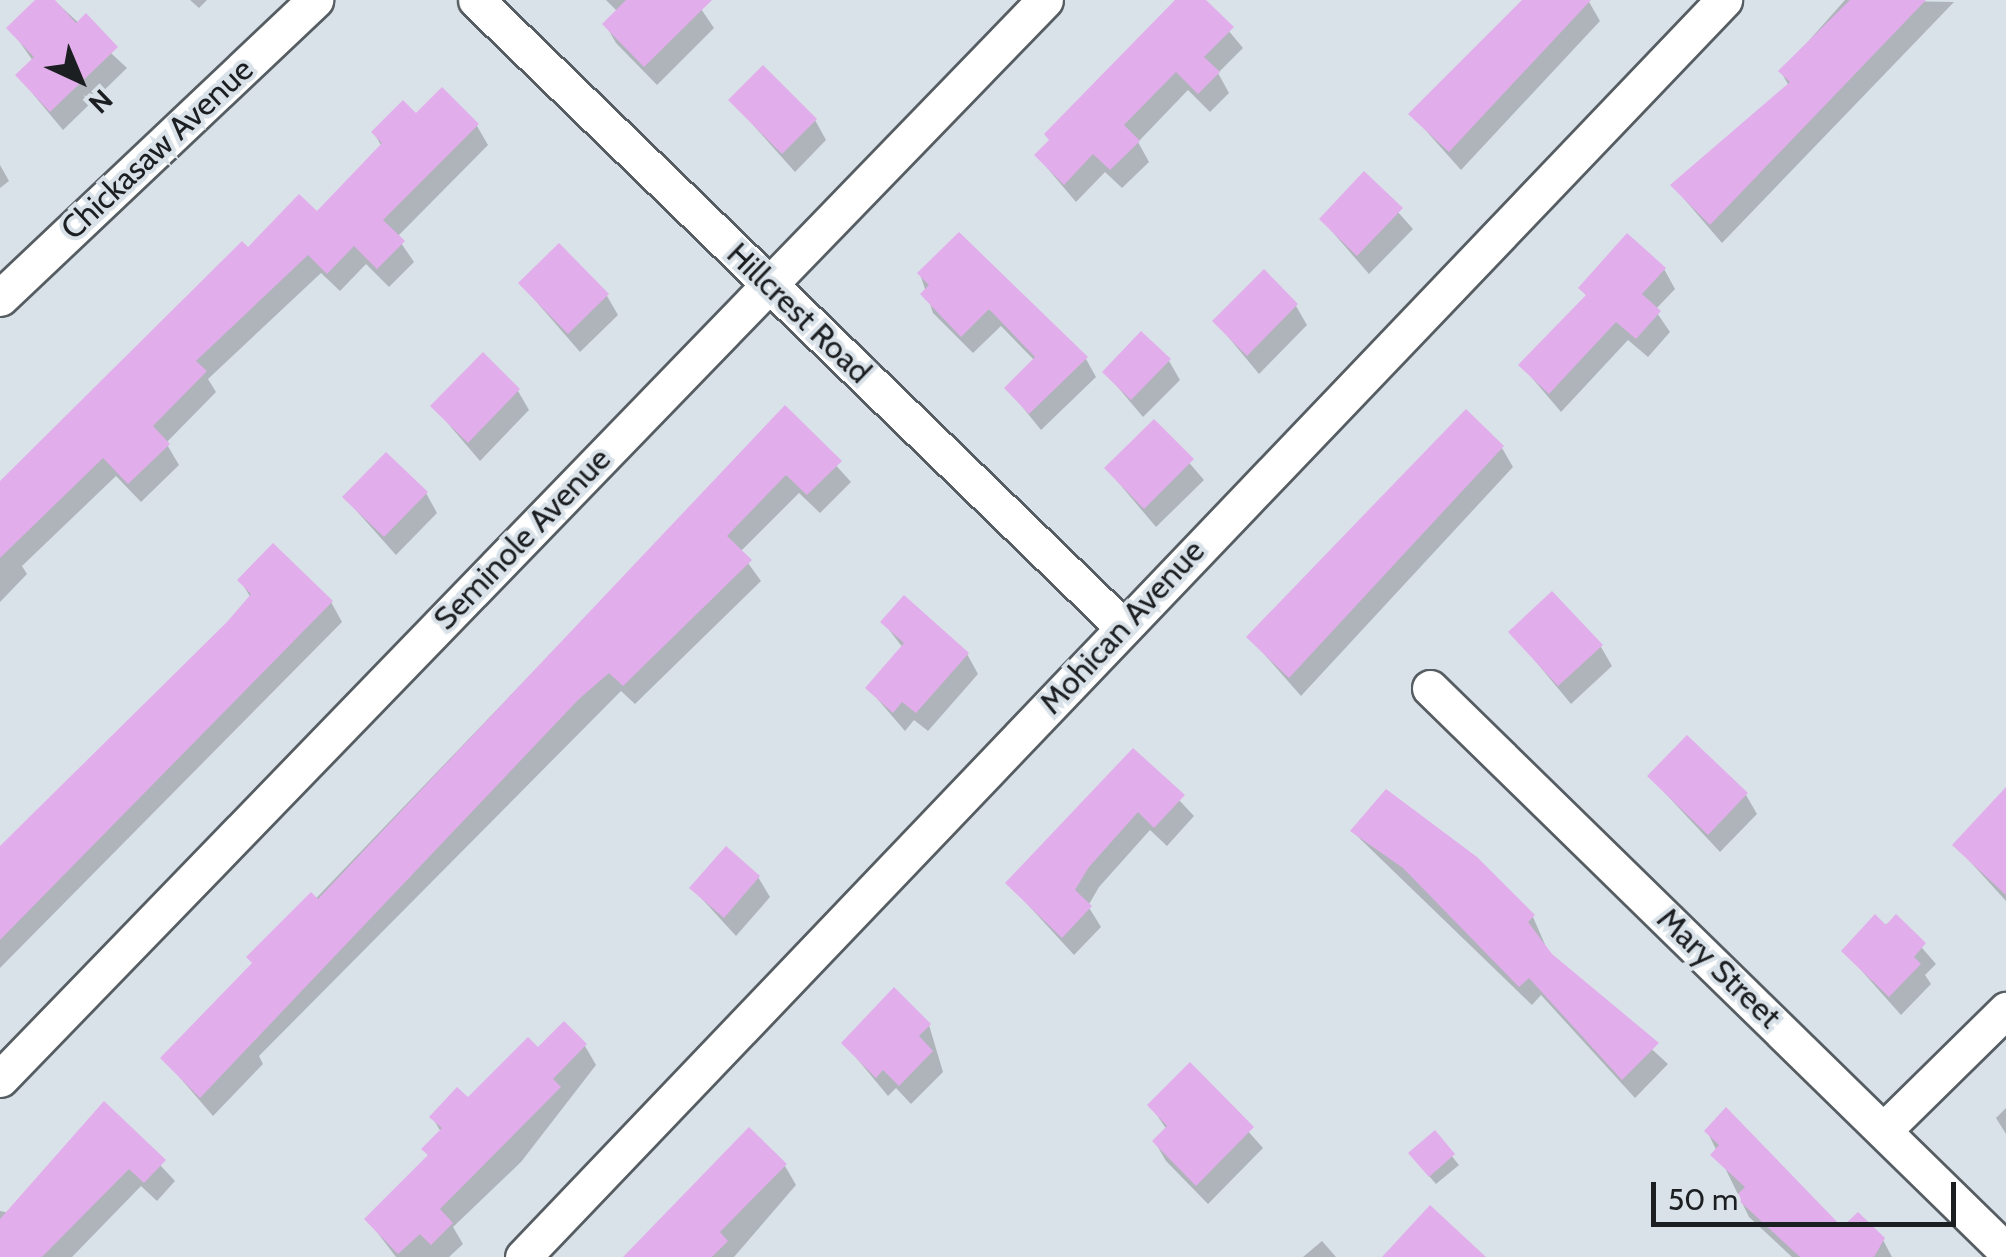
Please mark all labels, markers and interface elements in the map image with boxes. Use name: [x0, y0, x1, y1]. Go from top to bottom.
north arrow: [30, 30, 130, 130]
street label: Chickasaw Avenue: [53, 50, 261, 248]
text: N: [82, 82, 120, 121]
street label: Hillcrest Road: [719, 235, 879, 391]
street label: Seminole Avenue: [426, 440, 618, 638]
street label: Mohican Avenue: [1032, 532, 1212, 722]
street label: Mary Street: [1649, 900, 1789, 1036]
scale bar: [1656, 1162, 1961, 1224]
text: 50 m: [1668, 1181, 1738, 1218]

